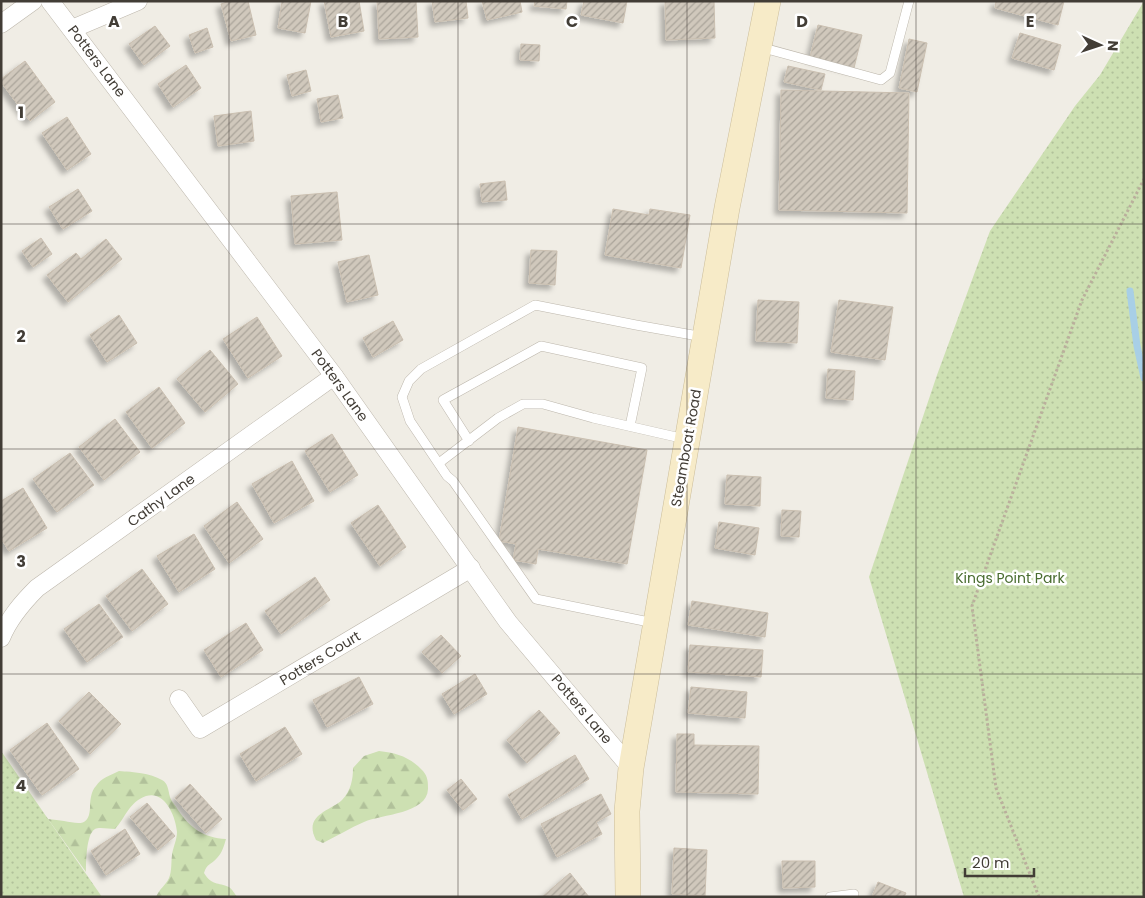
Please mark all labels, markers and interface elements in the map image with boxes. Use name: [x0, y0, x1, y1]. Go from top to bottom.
text: A: [108, 10, 120, 33]
text: B: [338, 10, 348, 33]
text: C: [566, 10, 578, 33]
text: D: [796, 10, 808, 33]
text: E: [1026, 10, 1034, 33]
north arrow: [1075, 20, 1125, 70]
street label: Potters Lane: [63, 21, 131, 101]
text: N: [1103, 40, 1123, 51]
text: 1: [18, 101, 24, 124]
text: 2: [16, 325, 26, 348]
street label: Potters Lane: [307, 345, 373, 426]
street label: Steamboat Road: [666, 388, 706, 508]
street label: Cathy Lane: [123, 468, 199, 531]
text: 3: [16, 550, 26, 573]
park label: Kings Point Park: [955, 568, 1066, 588]
street label: Potters Court: [276, 626, 364, 690]
street label: Potters Lane: [547, 670, 617, 748]
text: 4: [16, 774, 27, 797]
scale bar: [965, 846, 1034, 878]
text: 20 m: [972, 852, 1010, 873]

